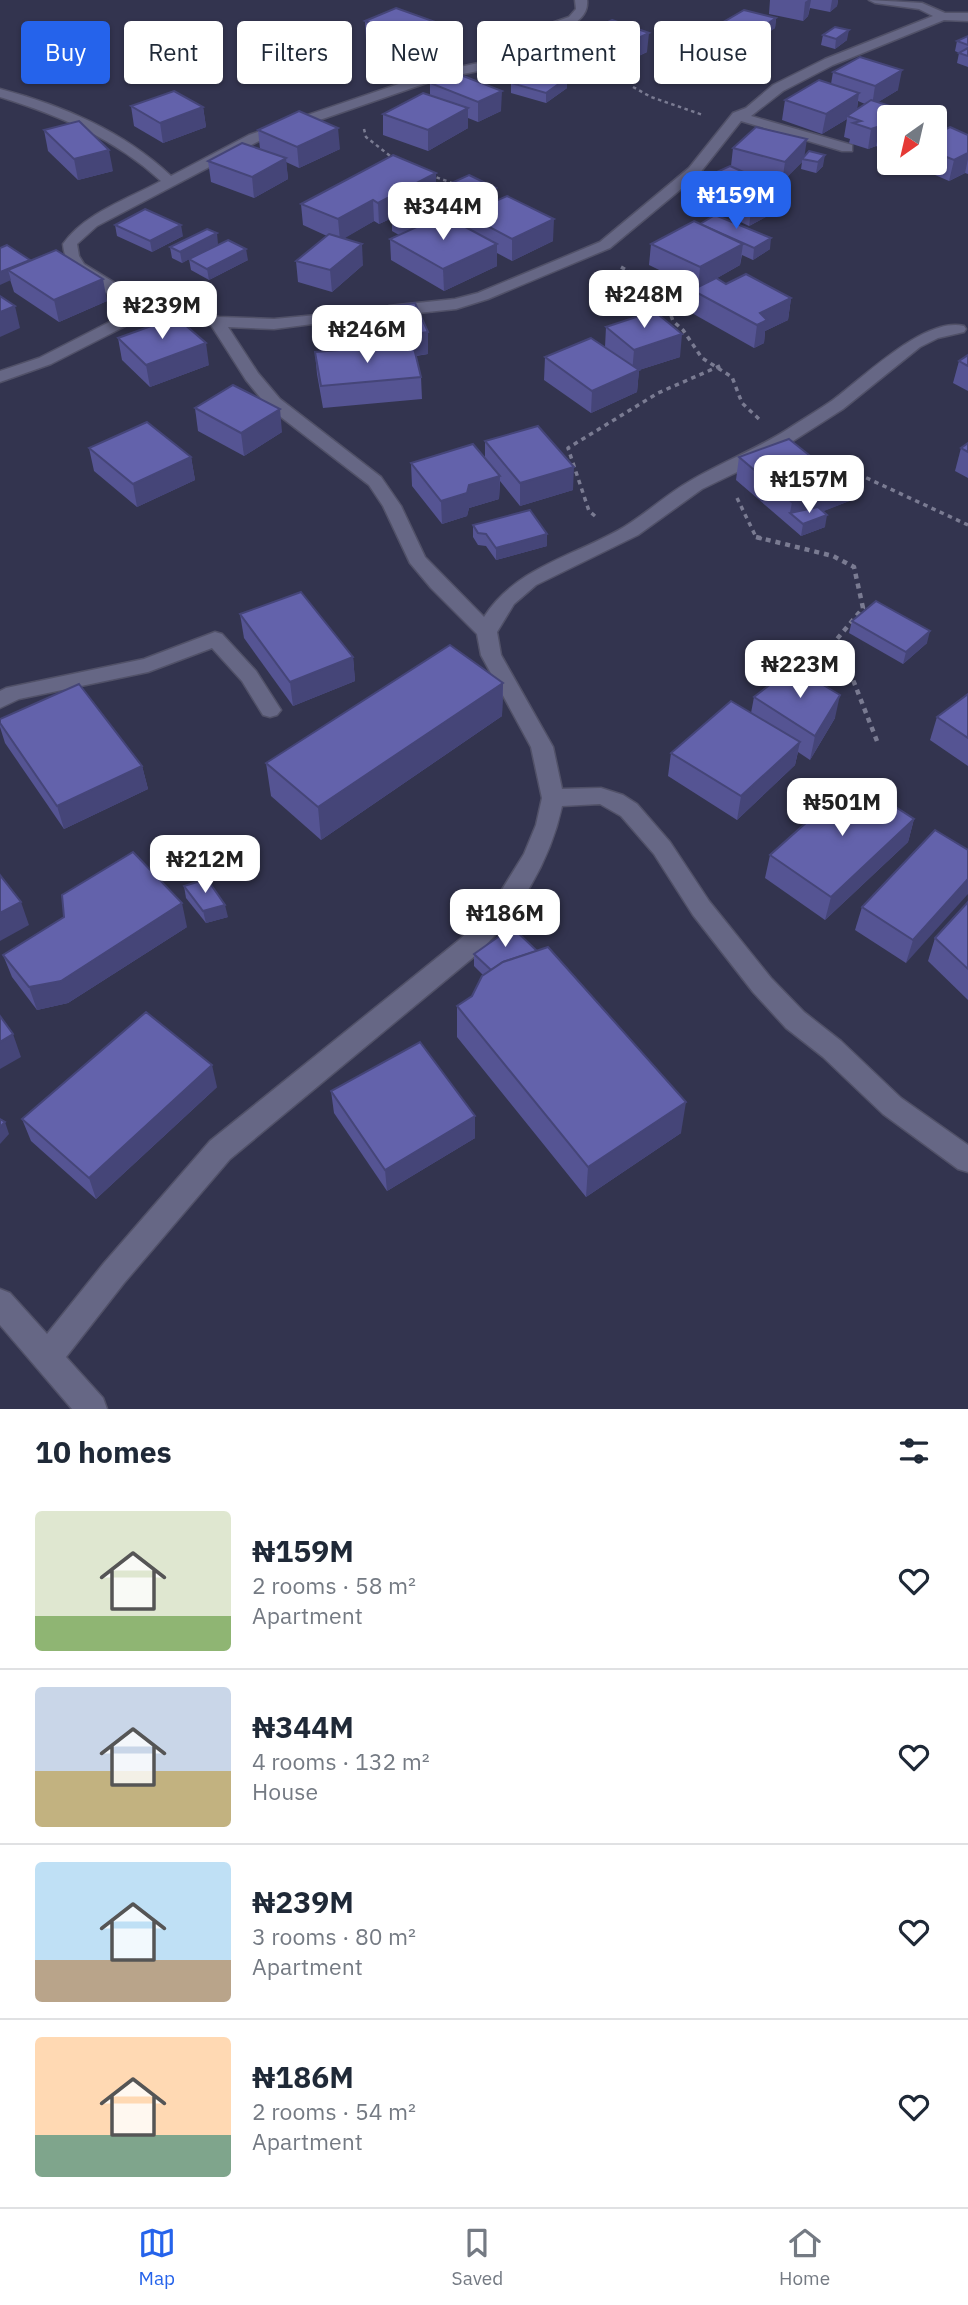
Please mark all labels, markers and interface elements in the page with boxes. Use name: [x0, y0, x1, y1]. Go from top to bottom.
chip: Buy: [21, 21, 110, 84]
chip: Rent: [124, 21, 223, 84]
chip: Filters: [237, 21, 352, 84]
chip: New: [366, 21, 463, 84]
chip: Apartment: [477, 21, 640, 84]
chip: House: [654, 21, 771, 84]
north arrow: [877, 105, 947, 175]
map controls: [877, 105, 947, 175]
pin: ₦159M: [687, 172, 785, 231]
text: ₦159M: [697, 179, 775, 209]
pin: ₦344M: [394, 182, 492, 242]
text: ₦344M: [404, 190, 482, 220]
pin: ₦248M: [595, 270, 693, 330]
text: ₦248M: [605, 278, 683, 308]
pin: ₦239M: [113, 282, 211, 341]
text: ₦239M: [123, 289, 201, 319]
pin: ₦246M: [318, 306, 416, 365]
text: ₦246M: [328, 313, 406, 343]
pin: ₦157M: [760, 456, 858, 515]
text: ₦157M: [770, 463, 848, 493]
pin: ₦223M: [751, 640, 849, 700]
text: ₦223M: [761, 648, 839, 678]
pin: ₦501M: [793, 778, 891, 838]
text: ₦501M: [803, 786, 881, 816]
pin: ₦212M: [156, 836, 254, 895]
text: ₦212M: [166, 843, 244, 873]
pin: ₦186M: [456, 890, 554, 949]
text: ₦186M: [466, 897, 544, 927]
text: 10 homes: [35, 1432, 172, 1471]
icon: filters: [895, 1432, 933, 1470]
text: ₦159M: [252, 1531, 354, 1570]
icon: home: [91, 1539, 175, 1623]
icon: heart: [895, 1562, 933, 1600]
text: 2 rooms · 58 m²: [252, 1570, 416, 1600]
text: Apartment: [252, 1600, 363, 1630]
text: ₦344M: [252, 1707, 354, 1746]
icon: home: [91, 1715, 175, 1799]
icon: heart: [895, 1738, 933, 1776]
text: 4 rooms · 132 m²: [252, 1746, 430, 1776]
text: House: [252, 1776, 318, 1806]
text: ₦239M: [252, 1882, 354, 1921]
icon: home: [91, 1890, 175, 1974]
icon: heart: [895, 1913, 933, 1951]
text: 3 rooms · 80 m²: [252, 1921, 416, 1951]
text: Apartment: [252, 1951, 363, 1981]
text: ₦186M: [252, 2057, 354, 2096]
icon: home: [91, 2065, 175, 2149]
icon: heart: [895, 2088, 933, 2126]
text: 2 rooms · 54 m²: [252, 2096, 416, 2126]
text: Apartment: [252, 2126, 363, 2156]
tab: Map: [138, 2224, 176, 2290]
tab: Saved: [452, 2224, 503, 2290]
tab: Home: [779, 2224, 830, 2290]

